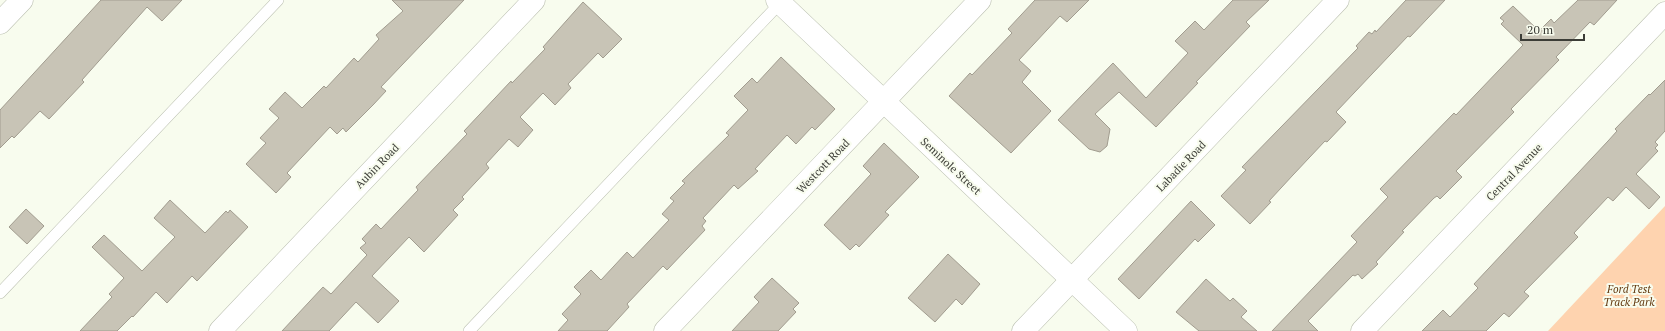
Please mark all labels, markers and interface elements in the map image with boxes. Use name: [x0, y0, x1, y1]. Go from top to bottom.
scale bar: [1521, 16, 1584, 42]
text: 20 m: [1527, 22, 1554, 37]
street label: Seminole Street: [918, 134, 984, 198]
street label: Westcott Road: [794, 136, 852, 196]
street label: Labadie Road: [1153, 138, 1209, 194]
street label: Central Avenue: [1483, 140, 1545, 204]
street label: Aubin Road: [352, 141, 402, 191]
park label: Ford Test Track Park: [1603, 282, 1655, 309]

